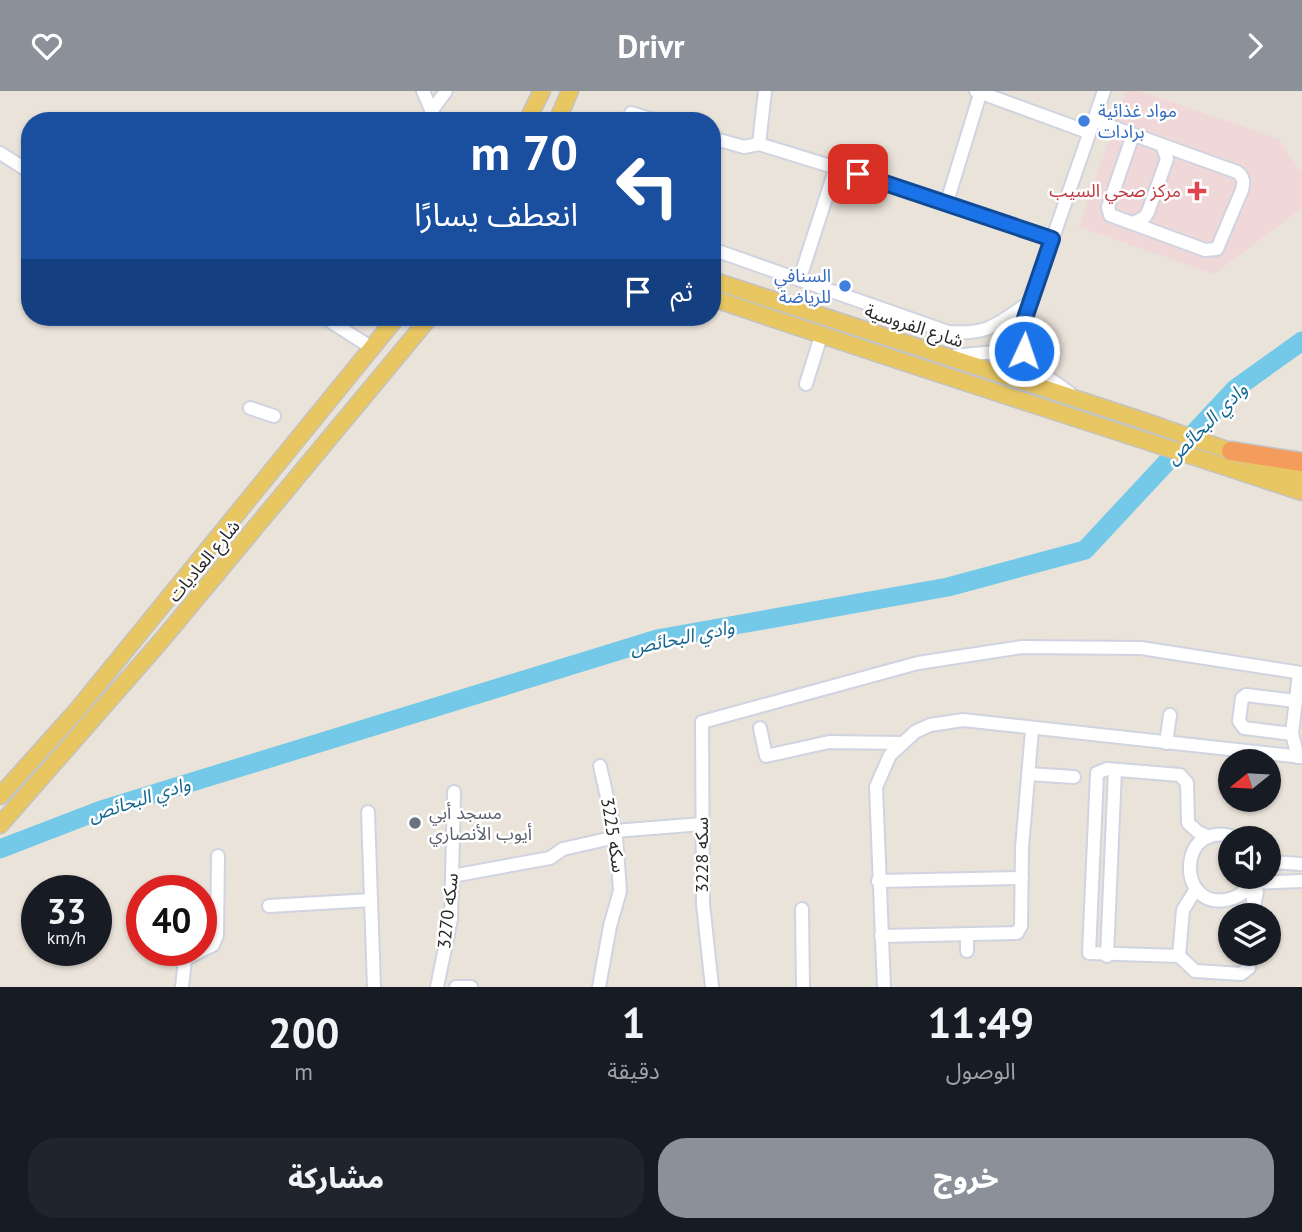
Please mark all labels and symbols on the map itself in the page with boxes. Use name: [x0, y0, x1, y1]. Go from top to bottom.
place label: مواد غذائية برادات: [1098, 99, 1177, 143]
marker: مواد غذائية برادات: [1076, 113, 1092, 129]
pin: [828, 144, 888, 204]
place label: مركز صحي السيب: [1049, 179, 1181, 204]
marker: مركز صحي السيب: [1187, 181, 1207, 201]
place label: السنافي للرياضة: [774, 264, 831, 308]
marker: السنافي للرياضة: [837, 278, 853, 294]
street label: شارع الفروسية: [861, 299, 966, 355]
position arrow: [987, 314, 1061, 388]
water label: وادي البحائص: [1160, 377, 1255, 471]
street label: شارع العاديات: [162, 515, 247, 609]
water label: وادي البحائص: [628, 614, 738, 663]
north arrow: [1218, 749, 1281, 812]
water label: وادي البحائص: [85, 771, 195, 830]
street label: سكه 3225: [596, 796, 631, 874]
place label: مسجد أبي أيوب الأنصاري: [429, 801, 532, 847]
marker: مسجد أبي أيوب الأنصاري: [407, 815, 423, 831]
street label: سكه 3228: [690, 817, 713, 893]
street label: سكه 3270: [432, 872, 463, 950]
speed limit sign: 40: [126, 875, 217, 966]

